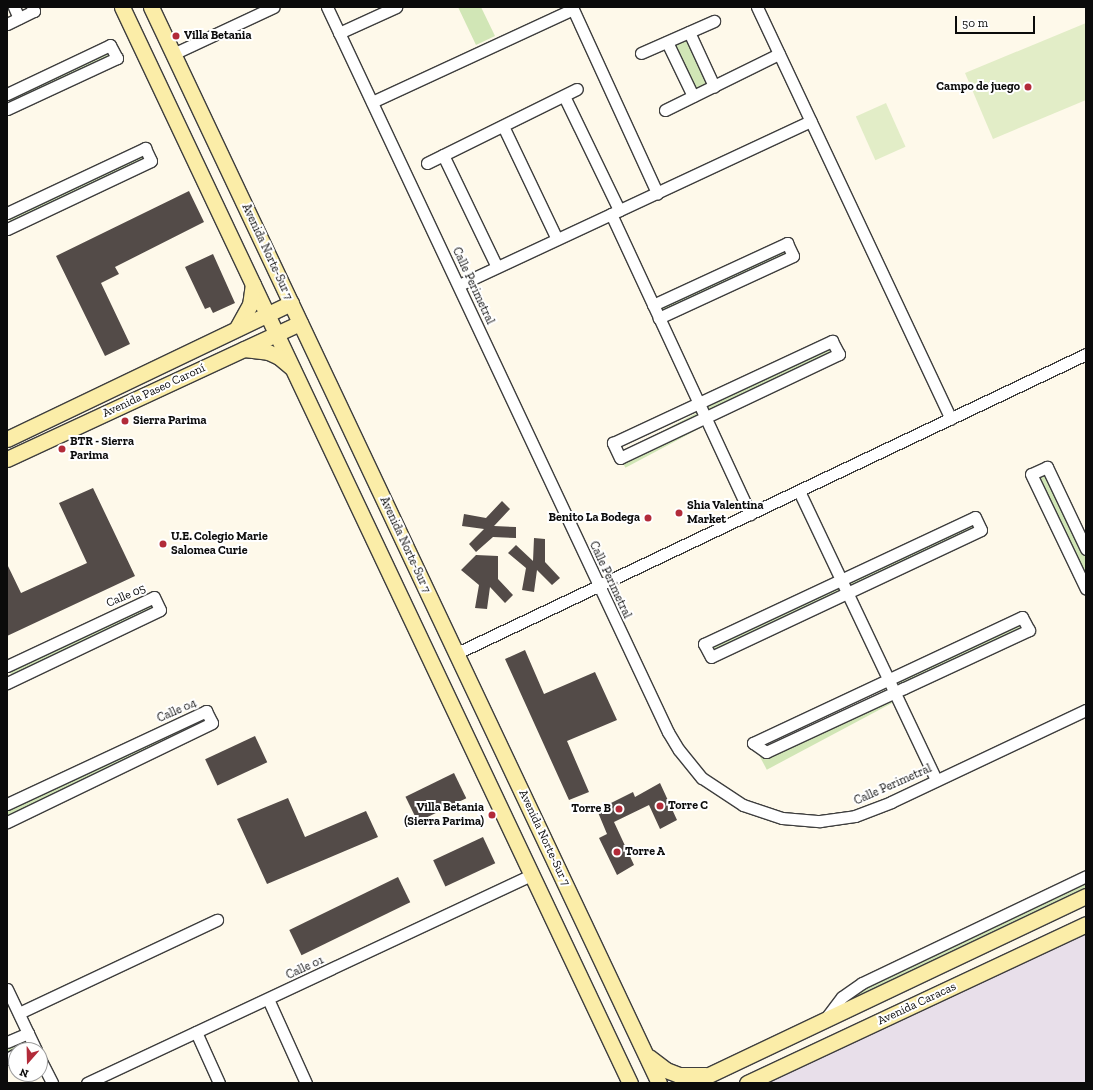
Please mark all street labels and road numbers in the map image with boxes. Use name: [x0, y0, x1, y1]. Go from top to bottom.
street label: Avenida Norte-Sur 7: [238, 202, 296, 302]
street label: Calle Perimetral: [449, 245, 497, 327]
street label: Avenida Paseo Caroní: [100, 361, 208, 421]
street label: Avenida Norte-Sur 7: [376, 495, 434, 595]
street label: Calle Perimetral: [586, 539, 634, 621]
street label: Calle 05: [104, 581, 148, 611]
street label: Calle 04: [155, 696, 199, 726]
street label: Calle Perimetral: [852, 761, 934, 809]
street label: Avenida Norte-Sur 7: [515, 788, 573, 888]
street label: Calle 01: [284, 953, 326, 983]
street label: Avenida Caracas: [875, 979, 959, 1029]

